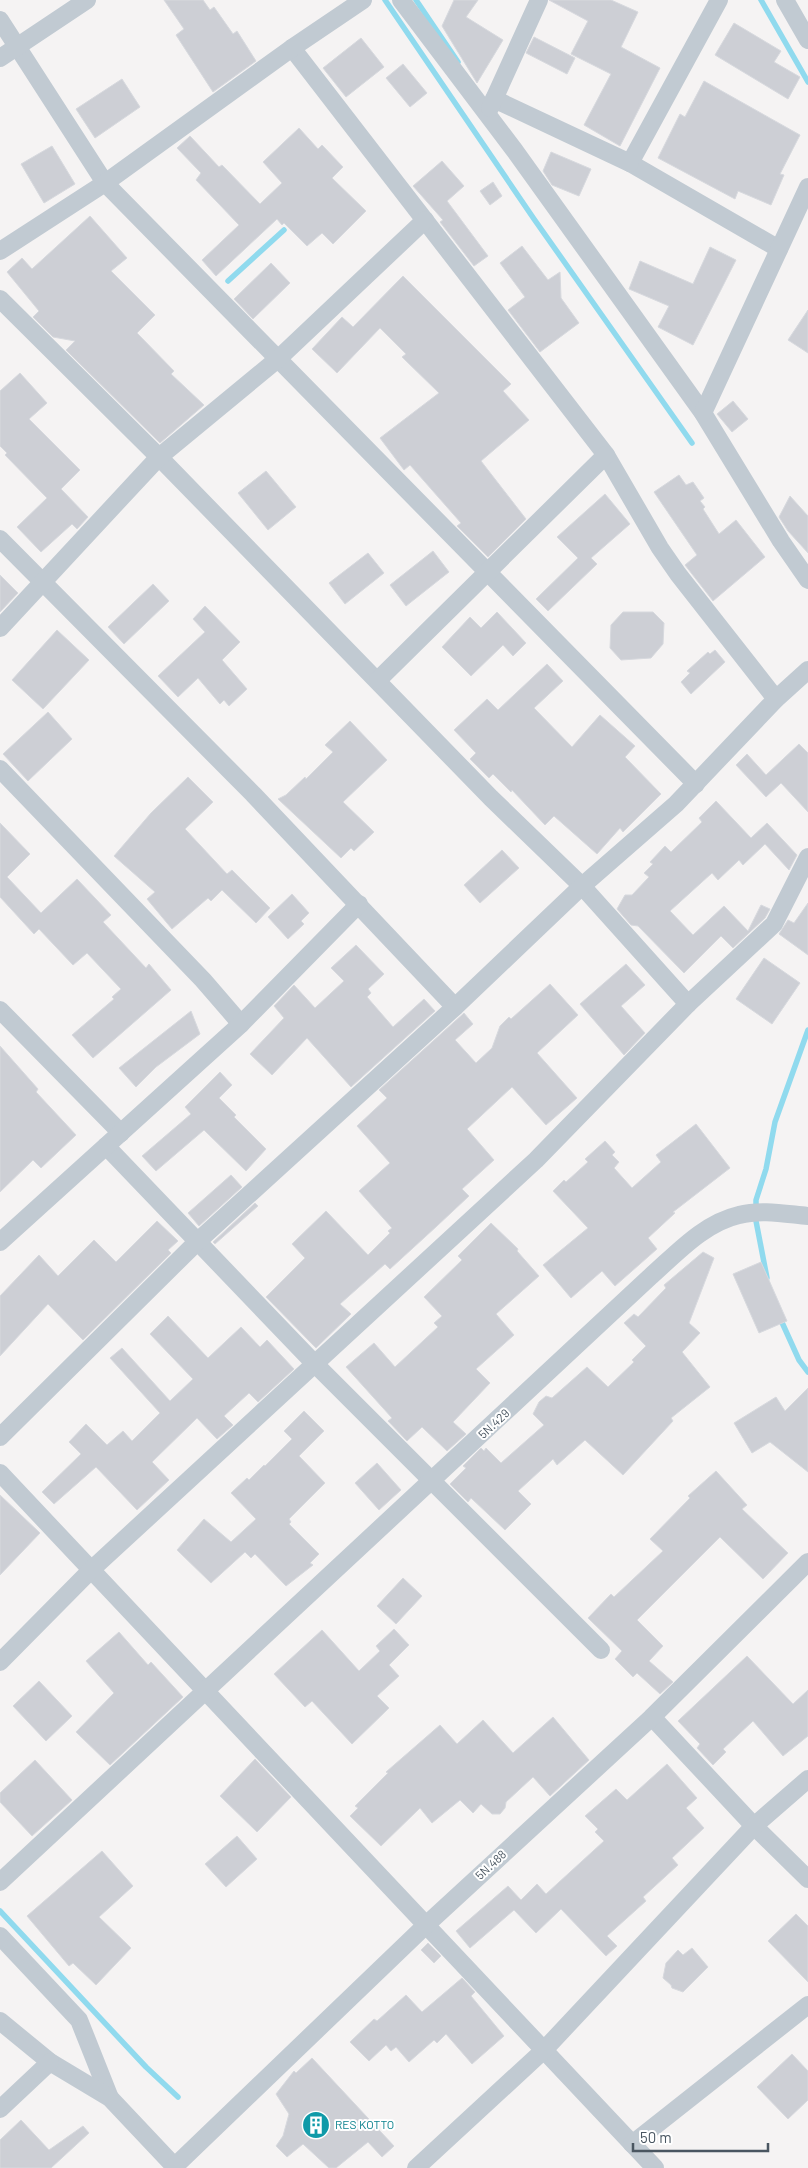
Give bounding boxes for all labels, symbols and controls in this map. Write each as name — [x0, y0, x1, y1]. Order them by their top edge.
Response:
street label: 5N.429 — [475, 1406, 512, 1441]
street label: 5N.488 — [472, 1847, 509, 1882]
building icon: RES KOTTO — [301, 2110, 331, 2140]
place label: RES KOTTO — [335, 2117, 394, 2131]
scale bar — [633, 2120, 768, 2152]
text: 50 m — [640, 2128, 672, 2146]

